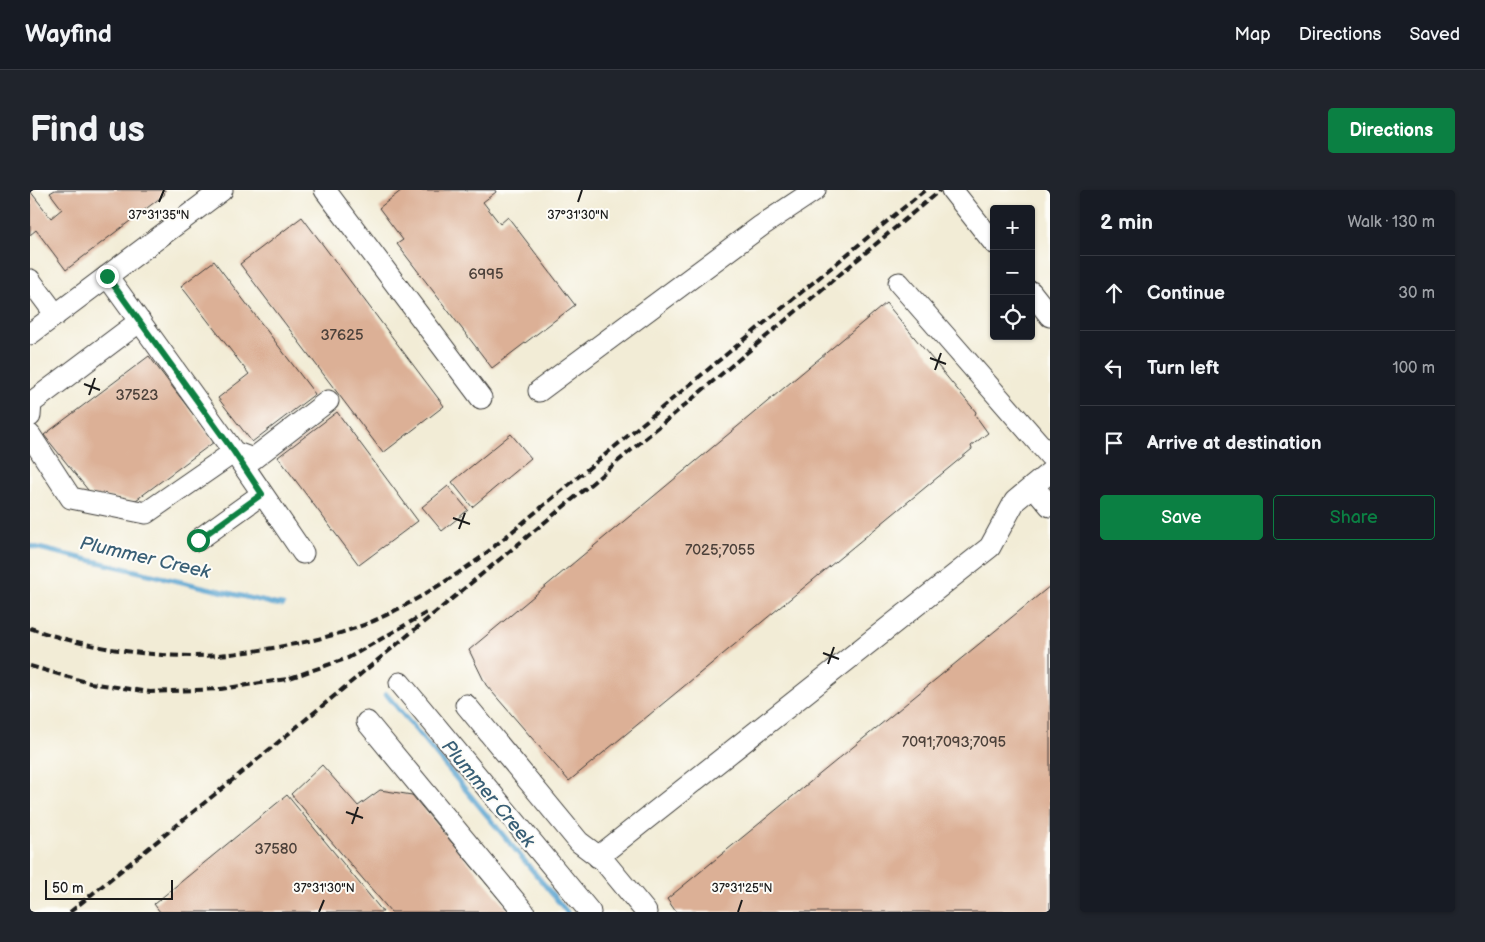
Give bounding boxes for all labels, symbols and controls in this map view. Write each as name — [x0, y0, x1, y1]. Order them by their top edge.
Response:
text: Wayfind — [25, 20, 112, 49]
text: Map — [1235, 24, 1271, 45]
text: Directions — [1299, 24, 1381, 45]
text: Saved — [1409, 24, 1460, 45]
button: Directions — [1328, 108, 1455, 153]
text: Find us — [30, 109, 145, 152]
map controls — [990, 205, 1035, 340]
button: + — [990, 205, 1035, 250]
text: 37°31'35"N — [128, 208, 190, 223]
text: 37°31'30"N — [547, 208, 609, 223]
text: 2 min — [1100, 210, 1153, 235]
text: Walk · 130 m — [1347, 213, 1435, 232]
button: − — [990, 250, 1035, 295]
route end — [96, 265, 119, 288]
house number: 6995 — [468, 265, 504, 284]
icon: ahead — [1100, 279, 1128, 307]
text: Continue — [1147, 282, 1225, 305]
text: 30 m — [1398, 284, 1435, 303]
button: locate — [990, 295, 1035, 340]
house number: 37625 — [320, 326, 364, 345]
icon: left — [1100, 354, 1128, 382]
text: Turn left — [1147, 357, 1219, 380]
text: 100 m — [1392, 359, 1435, 378]
house number: 37523 — [116, 386, 158, 405]
icon: arrive — [1100, 429, 1128, 457]
text: Arrive at destination — [1147, 432, 1322, 455]
button: Save — [1100, 495, 1263, 540]
button: Share — [1273, 495, 1435, 540]
route start — [187, 529, 210, 552]
water label: Plummer Creek — [78, 532, 213, 584]
house number: 7025;7055 — [685, 541, 755, 560]
house number: 7091;7093;7095 — [902, 733, 1006, 752]
water label: Plummer Creek — [436, 736, 540, 853]
house number: 37580 — [255, 840, 298, 859]
scale bar — [45, 877, 172, 900]
text: 50 m — [52, 880, 84, 897]
text: 37°31'30"N — [293, 881, 355, 896]
text: 37°31'25"N — [712, 881, 772, 896]

